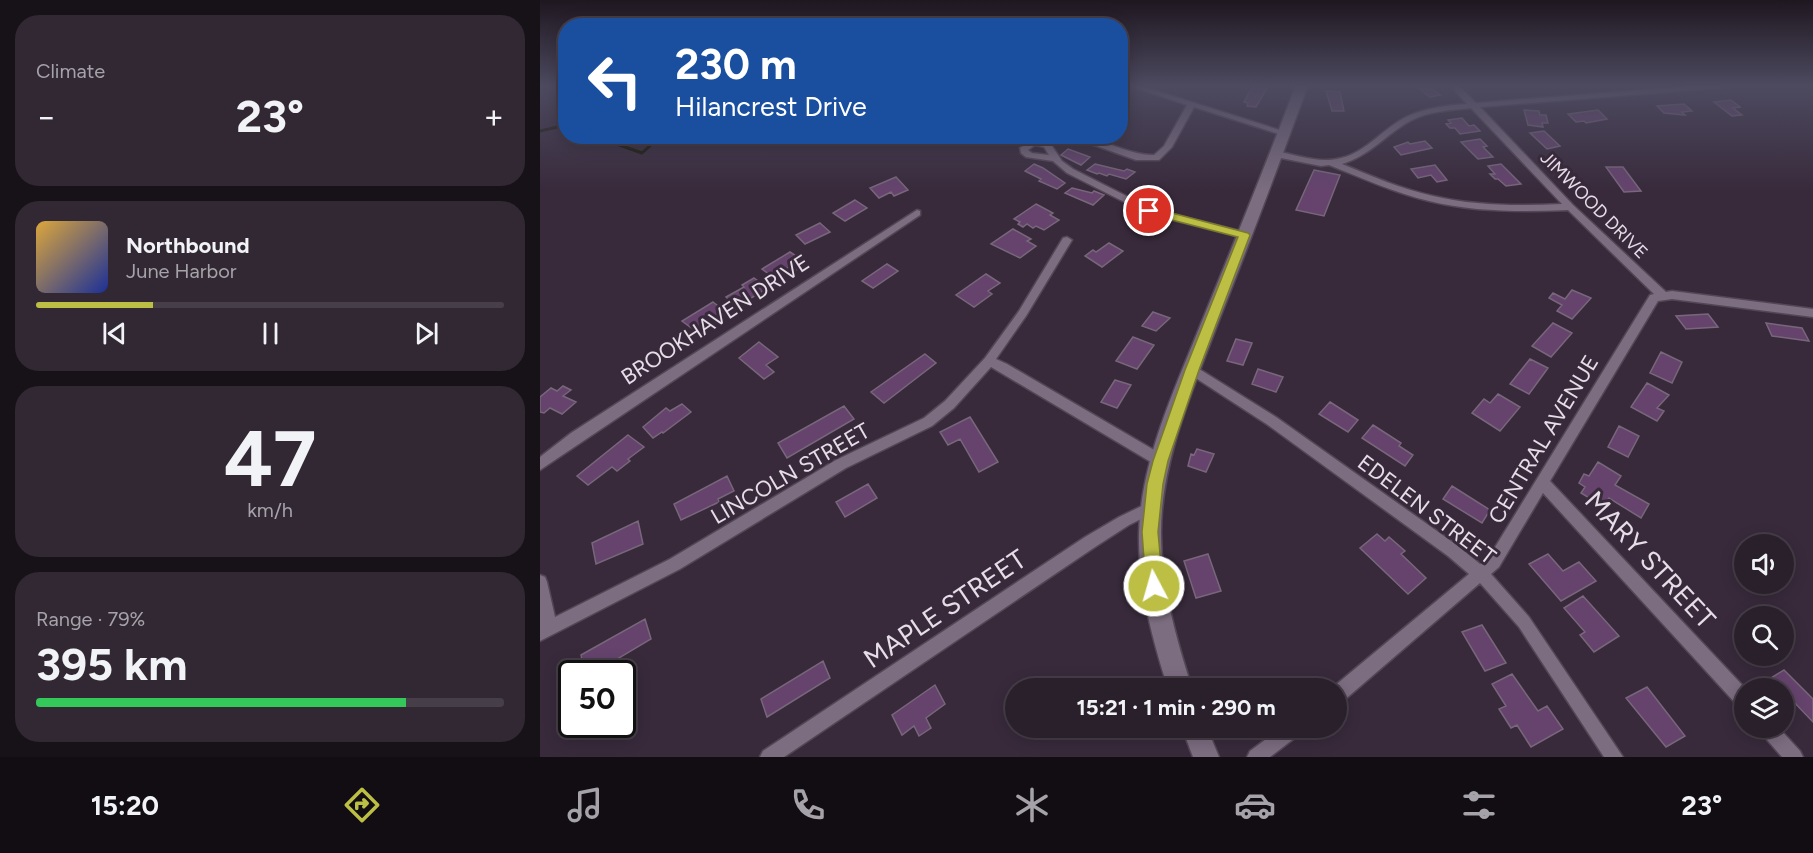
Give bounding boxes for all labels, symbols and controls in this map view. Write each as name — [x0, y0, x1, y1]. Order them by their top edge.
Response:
text: 230 m — [675, 39, 797, 90]
icon: left — [576, 42, 654, 120]
text: Climate — [36, 59, 105, 83]
text: 23° — [236, 89, 304, 143]
text: Hilancrest Drive — [675, 90, 867, 123]
text: − — [36, 97, 57, 136]
text: + — [483, 97, 504, 136]
street label: JIMWOOD DRIVE — [1536, 147, 1652, 263]
pin — [1123, 185, 1174, 236]
icon: arrive — [1132, 194, 1165, 227]
text: Northbound — [126, 232, 250, 259]
street label: BROOKHAVEN DRIVE — [616, 248, 815, 390]
text: June Harbor — [126, 259, 237, 283]
icon: previous — [98, 317, 131, 350]
icon: pause — [254, 317, 287, 350]
icon: next — [410, 317, 443, 350]
street label: CENTRAL AVENUE — [1483, 350, 1604, 528]
text: 47 — [224, 412, 316, 506]
street label: LINCOLN STREET — [706, 417, 874, 530]
street label: EDELEN STREET — [1352, 449, 1501, 570]
street label: MARY STREET — [1578, 484, 1723, 635]
text: km/h — [247, 498, 293, 522]
map controls — [1734, 534, 1794, 738]
button: sound — [1734, 534, 1794, 594]
street label: MAPLE STREET — [857, 542, 1032, 675]
position arrow — [1122, 554, 1186, 618]
button: search — [1734, 606, 1794, 666]
text: Range · 79% — [36, 607, 145, 631]
text: 395 km — [36, 637, 187, 691]
speed limit sign: 50 — [558, 660, 636, 738]
button: layers — [1734, 678, 1794, 738]
text: 15:21 · 1 min · 290 m — [1076, 694, 1276, 721]
icon: directions — [341, 784, 383, 826]
icon: music — [564, 784, 606, 826]
icon: phone — [787, 784, 829, 826]
icon: climate — [1011, 784, 1053, 826]
icon: car — [1234, 784, 1276, 826]
icon: filters — [1458, 784, 1500, 826]
text: 15:20 — [91, 789, 159, 822]
text: 23° — [1681, 789, 1722, 822]

